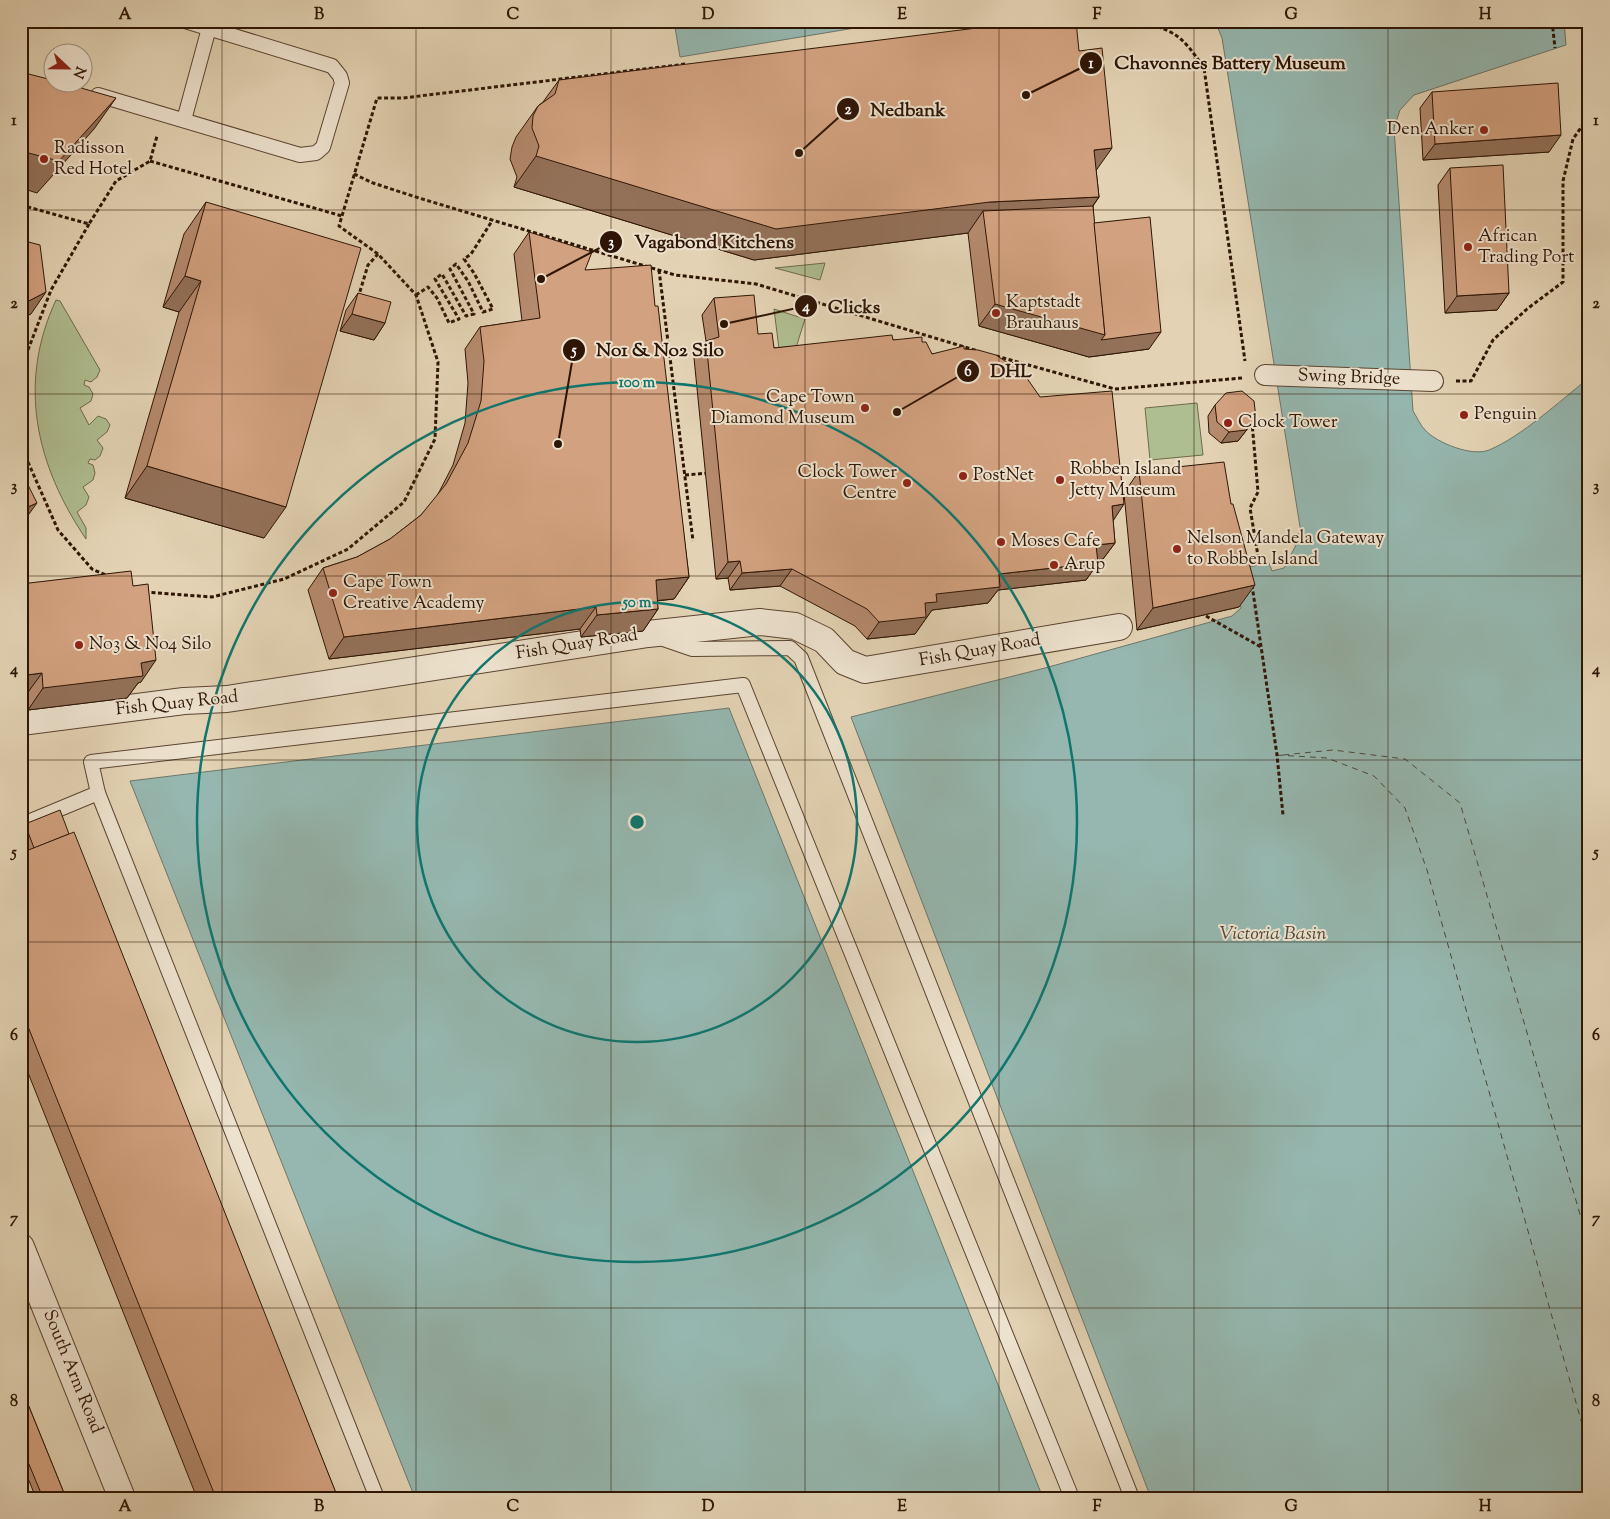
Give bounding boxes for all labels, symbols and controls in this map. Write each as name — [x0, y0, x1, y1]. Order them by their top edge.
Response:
text: A — [119, 4, 132, 27]
text: B — [314, 4, 324, 27]
text: C — [507, 4, 520, 27]
text: D — [702, 4, 715, 27]
text: E — [897, 4, 907, 27]
text: F — [1093, 4, 1102, 27]
text: G — [1284, 4, 1298, 27]
text: H — [1479, 4, 1492, 27]
north arrow — [42, 42, 92, 92]
callout: Chavonnes Battery Museum — [1079, 46, 1355, 80]
text: Chavonnes Battery Museum — [1114, 51, 1346, 78]
text: 1 — [1088, 54, 1094, 75]
text: N — [67, 63, 90, 81]
callout: Nedbank — [835, 92, 956, 126]
text: Nedbank — [870, 98, 946, 125]
text: 2 — [844, 100, 852, 121]
text: 1 — [11, 110, 17, 133]
text: 1 — [1593, 110, 1599, 133]
place label: Den Anker — [1387, 117, 1474, 143]
marker: Den Anker — [1478, 124, 1490, 136]
place label: Radisson Red Hotel — [54, 136, 132, 183]
marker: Radisson Red Hotel — [38, 153, 50, 165]
place label: African Trading Port — [1478, 224, 1574, 271]
callout: Vagabond Kitchens — [599, 225, 804, 259]
text: Vagabond Kitchens — [634, 230, 794, 257]
text: 3 — [608, 233, 614, 254]
marker: African Trading Port — [1462, 241, 1474, 253]
callout: Clicks — [793, 289, 890, 323]
place label: Kaptstadt Brauhaus — [1006, 290, 1081, 337]
text: 2 — [10, 293, 18, 316]
text: 2 — [1592, 293, 1600, 316]
text: Clicks — [828, 295, 881, 322]
text: 4 — [801, 297, 810, 318]
marker: Kaptstadt Brauhaus — [990, 307, 1002, 319]
callout: No1 & No2 Silo — [561, 333, 734, 367]
text: No1 & No2 Silo — [596, 338, 725, 365]
text: 5 — [570, 341, 577, 362]
callout: DHL — [956, 354, 1042, 388]
text: DHL — [990, 359, 1032, 386]
text: 6 — [964, 362, 972, 383]
street label: Swing Bridge — [1297, 363, 1401, 393]
text: 100 m — [619, 373, 656, 394]
place label: Cape Town Diamond Museum — [711, 385, 855, 432]
marker: Cape Town Diamond Museum — [859, 402, 871, 414]
place label: Penguin — [1474, 402, 1537, 428]
marker: Penguin — [1458, 409, 1470, 421]
place label: Clock Tower — [1238, 410, 1338, 436]
marker: Clock Tower — [1222, 417, 1234, 429]
place label: Robben Island Jetty Museum — [1069, 457, 1181, 504]
place label: Clock Tower Centre — [798, 460, 897, 507]
place label: PostNet — [973, 463, 1034, 489]
marker: PostNet — [957, 470, 969, 482]
marker: Robben Island Jetty Museum — [1054, 474, 1066, 486]
text: 3 — [11, 476, 18, 499]
text: 3 — [1593, 476, 1600, 499]
marker: Clock Tower Centre — [901, 477, 913, 489]
place label: Nelson Mandela Gateway to Robben Island — [1187, 526, 1384, 573]
place label: Moses Cafe — [1011, 529, 1100, 555]
marker: Moses Cafe — [995, 536, 1007, 548]
marker: Nelson Mandela Gateway to Robben Island — [1171, 543, 1183, 555]
place label: Arup — [1064, 552, 1105, 578]
marker: Arup — [1048, 559, 1060, 571]
place label: Cape Town Creative Academy — [343, 570, 484, 617]
marker: Cape Town Creative Academy — [327, 587, 339, 599]
text: 50 m — [622, 593, 652, 614]
street label: Fish Quay Road — [514, 623, 640, 667]
street label: Fish Quay Road — [917, 628, 1043, 674]
place label: No3 & No4 Silo — [89, 632, 212, 658]
marker: No3 & No4 Silo — [73, 639, 85, 651]
text: 4 — [9, 659, 18, 682]
text: 4 — [1591, 659, 1600, 682]
street label: Fish Quay Road — [114, 685, 240, 723]
centre of rings — [628, 813, 646, 831]
text: 5 — [9, 842, 17, 865]
text: 5 — [1591, 842, 1599, 865]
water label: Victoria Basin — [1219, 921, 1327, 948]
text: 6 — [10, 1025, 18, 1048]
text: 6 — [1592, 1025, 1600, 1048]
text: 7 — [10, 1208, 19, 1231]
text: 7 — [1592, 1208, 1601, 1231]
street label: South Arm Road — [35, 1306, 109, 1438]
text: 8 — [10, 1391, 18, 1414]
text: 8 — [1592, 1391, 1600, 1414]
text: A — [119, 1496, 132, 1519]
text: B — [314, 1496, 324, 1519]
text: C — [507, 1496, 520, 1519]
text: D — [702, 1496, 715, 1519]
text: E — [897, 1496, 907, 1519]
text: F — [1093, 1496, 1102, 1519]
text: G — [1284, 1496, 1298, 1519]
text: H — [1479, 1496, 1492, 1519]

